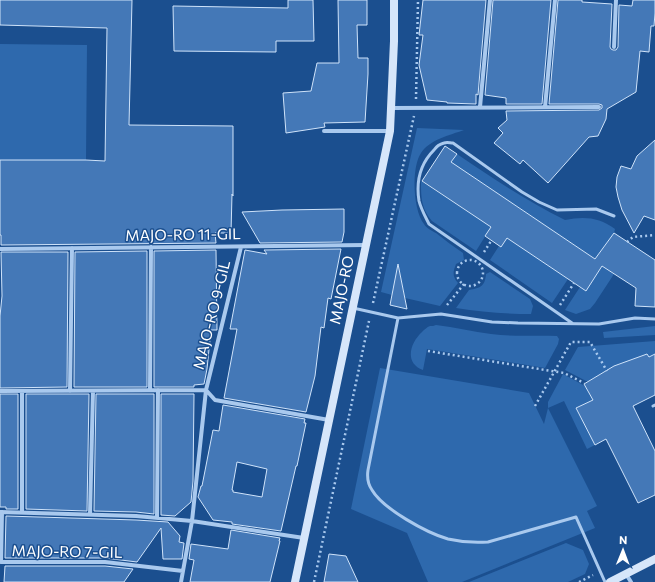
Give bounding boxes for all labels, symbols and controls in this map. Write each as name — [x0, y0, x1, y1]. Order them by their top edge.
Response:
street label: MAJO-RO 11-GIL — [125, 224, 241, 244]
street label: MAJO-RO — [325, 254, 357, 326]
street label: MAJO-RO 9-GIL — [189, 258, 233, 371]
north arrow — [603, 530, 643, 570]
text: N — [619, 533, 627, 546]
street label: MAJO-RO 7-GIL — [12, 541, 123, 561]

